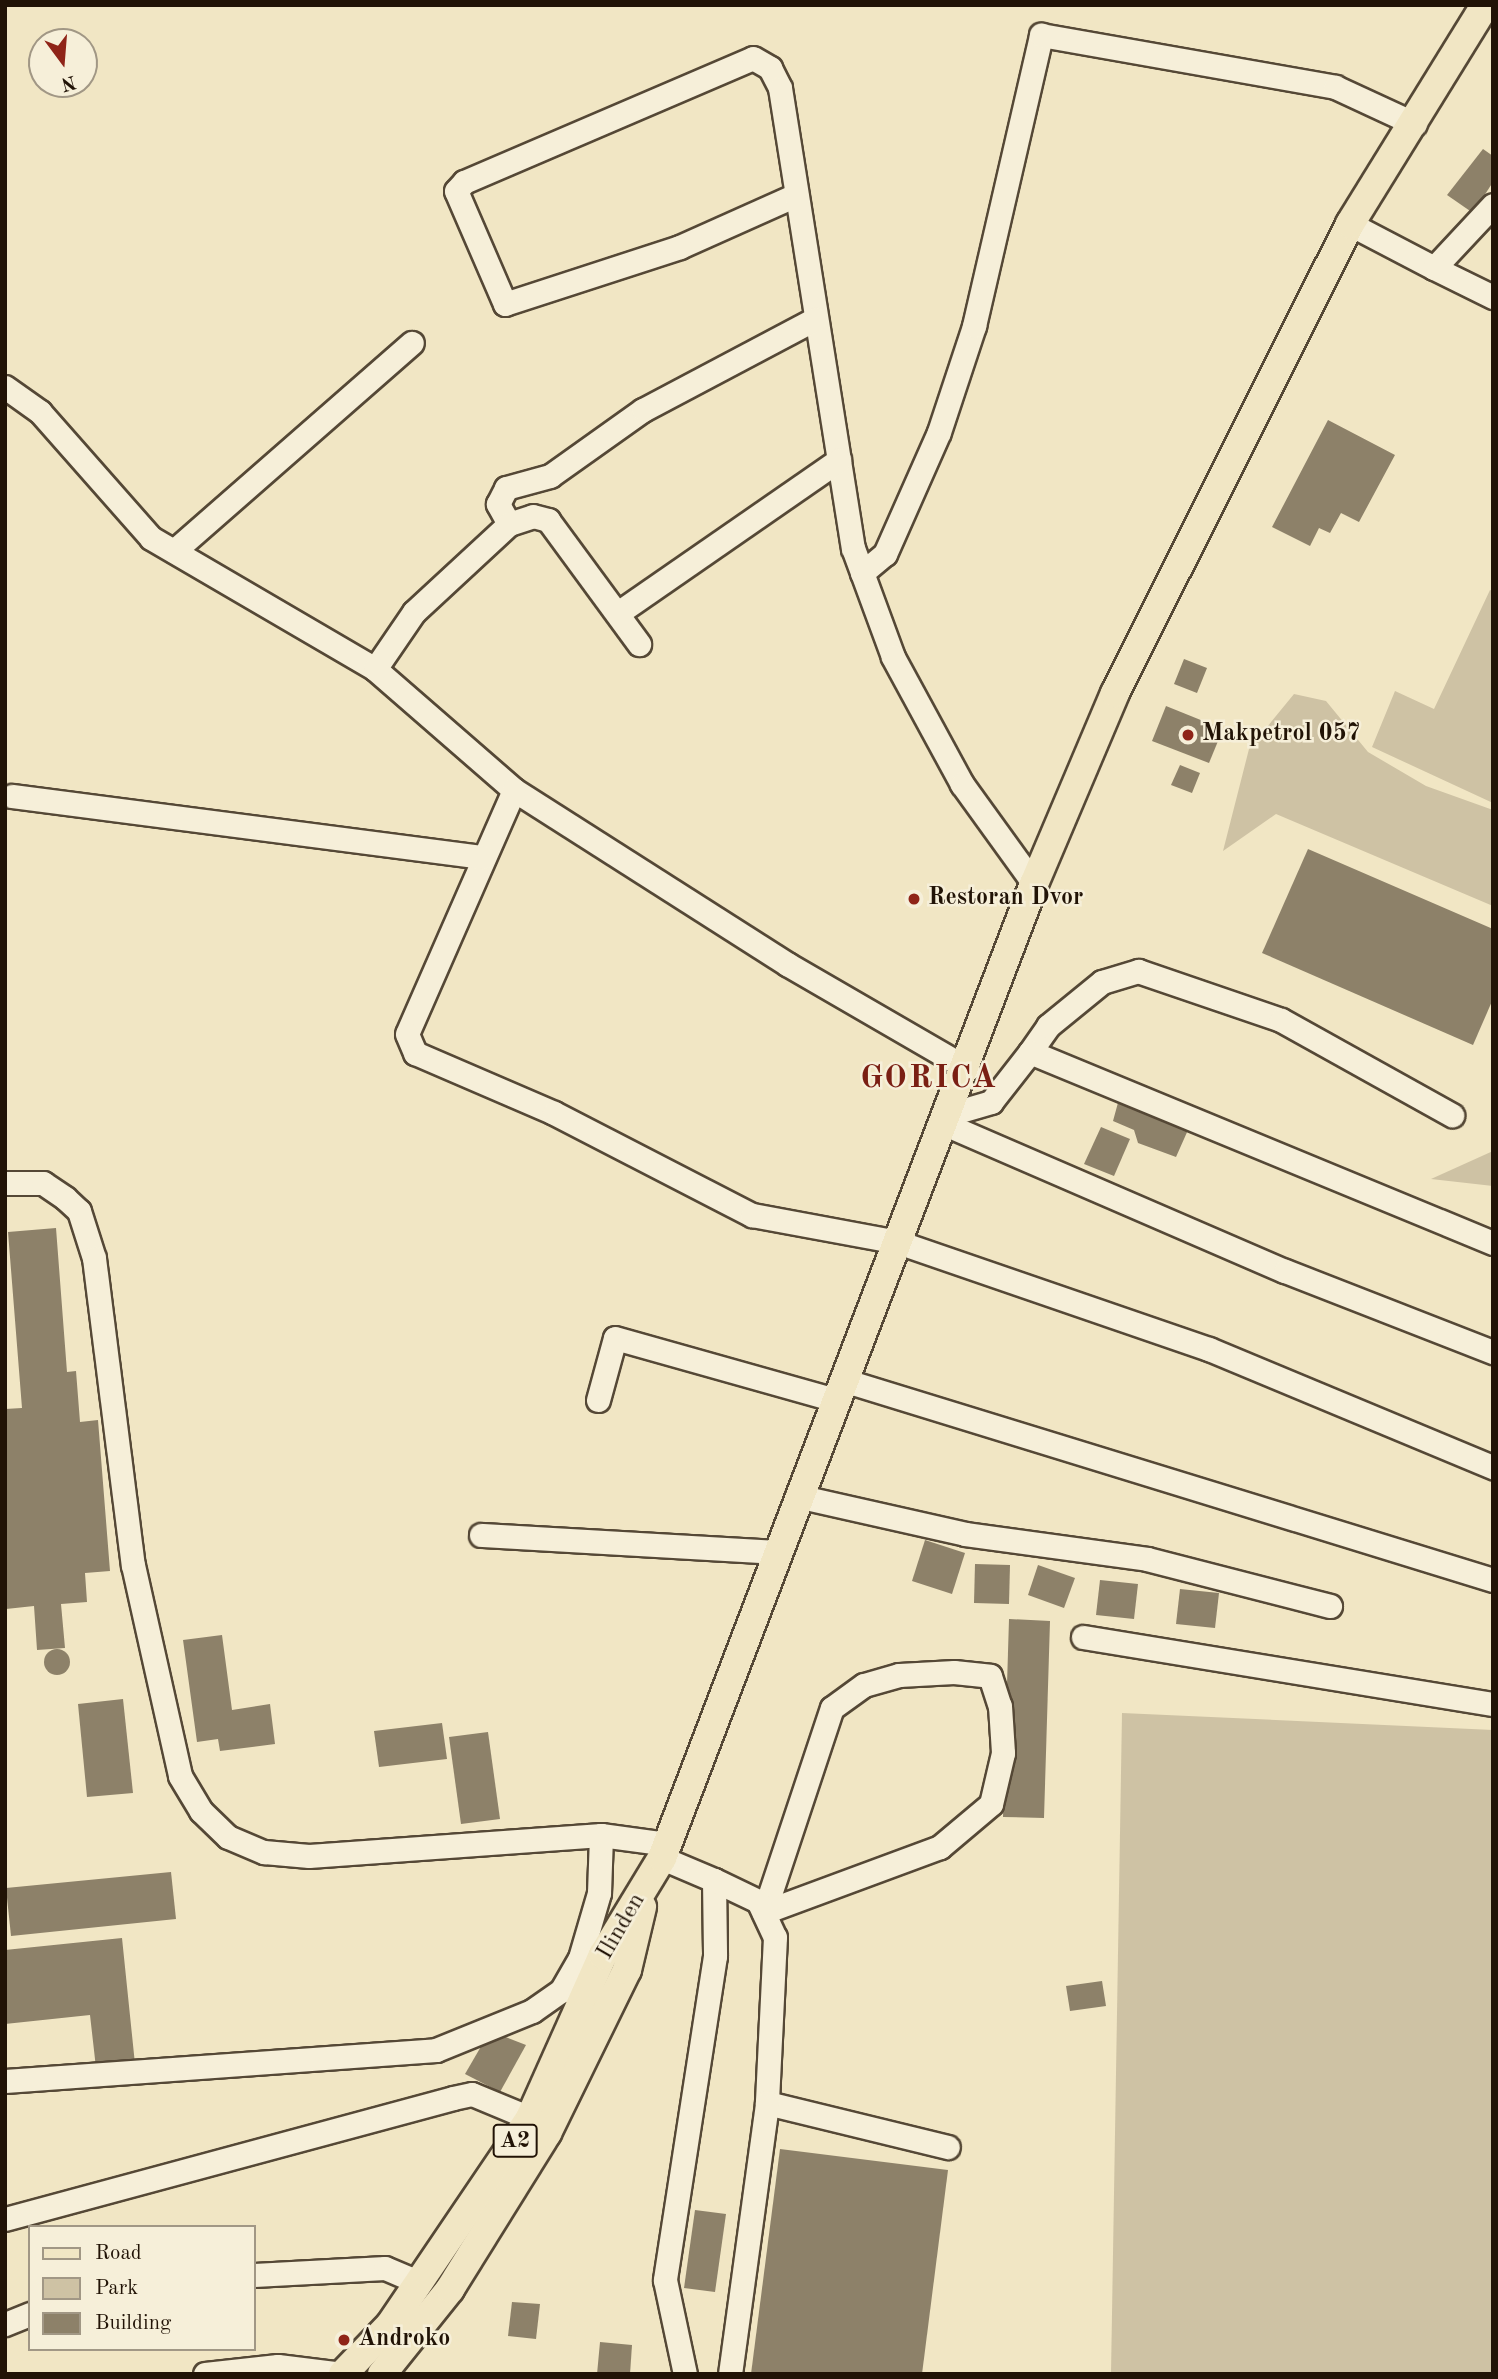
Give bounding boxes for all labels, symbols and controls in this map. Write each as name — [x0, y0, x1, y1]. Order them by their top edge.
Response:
north arrow — [28, 28, 98, 98]
text: N — [59, 71, 78, 93]
place label: Makpetrol 057 — [1202, 721, 1360, 749]
marker: Makpetrol 057 — [1180, 727, 1196, 743]
place label: Restoran Dvor — [928, 885, 1083, 913]
marker: Restoran Dvor — [906, 891, 922, 907]
district label: GORICA — [861, 1060, 997, 1098]
street label: Ilinden — [592, 1889, 652, 1965]
road number: A2 — [492, 2122, 538, 2160]
legend — [28, 2225, 256, 2351]
text: Road — [95, 2243, 142, 2264]
text: Park — [95, 2278, 138, 2299]
text: Building — [95, 2313, 171, 2334]
place label: Androko — [358, 2326, 450, 2354]
marker: Androko — [336, 2332, 352, 2348]

